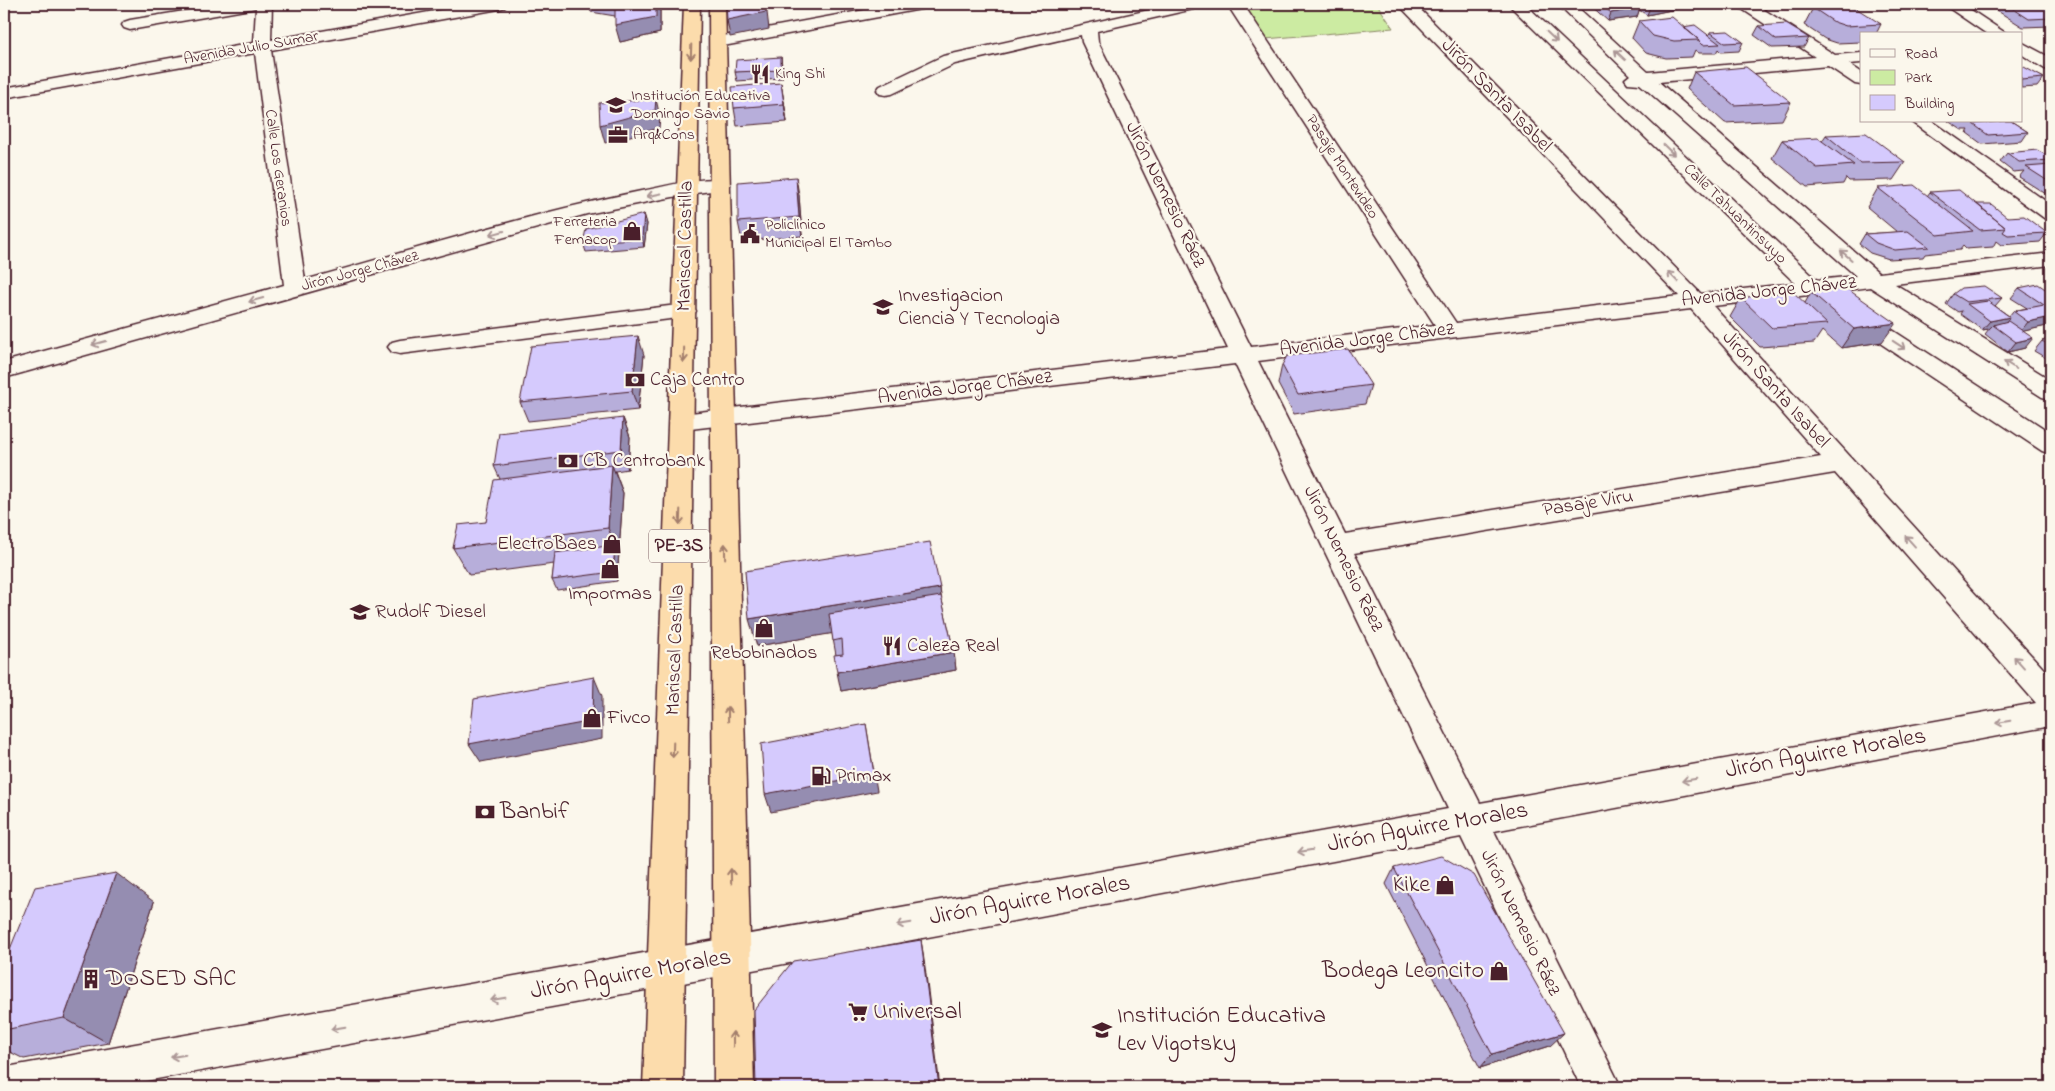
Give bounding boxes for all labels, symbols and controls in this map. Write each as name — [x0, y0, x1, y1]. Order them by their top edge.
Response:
street label: Avenida Julio Sumar — [182, 24, 320, 72]
one-way arrow — [1545, 31, 1557, 43]
street label: Jirón Santa Isabel — [1434, 32, 1558, 160]
legend — [1860, 32, 2022, 122]
text: Road — [1905, 43, 1938, 65]
one-way arrow — [686, 44, 696, 60]
one-way arrow — [1613, 49, 1626, 61]
place label: King Shi — [775, 62, 826, 86]
restaurant icon: King Shi — [749, 63, 771, 85]
text: Park — [1905, 67, 1933, 89]
place label: Institución Educativa Domingo Savio — [630, 84, 770, 126]
text: Building — [1904, 93, 1954, 116]
school or university icon: Institución Educativa Domingo Savio — [605, 94, 627, 116]
street label: Calle Los Geranios — [258, 108, 298, 228]
street label: Pasaje Montevideo — [1299, 110, 1385, 224]
street label: Jirón Nemesio Ráez — [1117, 117, 1213, 274]
place label: Arq&Cons — [633, 123, 695, 147]
office icon: Arq&Cons — [607, 124, 629, 146]
one-way arrow — [1663, 144, 1675, 156]
street label: Calle Tahuantinsuyo — [1678, 158, 1792, 270]
street label: Mariscal Castilla — [670, 180, 702, 312]
one-way arrow — [647, 191, 663, 200]
place label: Ferreteria Femacop — [552, 210, 617, 252]
place label: Policlinico Municipal El Tambo — [765, 213, 892, 255]
shop icon: Ferreteria Femacop — [621, 220, 643, 242]
public building icon: Policlinico Municipal El Tambo — [739, 223, 761, 245]
one-way arrow — [489, 229, 505, 239]
street label: Jirón Jorge Chávez — [299, 244, 421, 298]
one-way arrow — [1840, 249, 1853, 261]
street label: Avenida Jorge Chávez — [1680, 268, 1859, 317]
one-way arrow — [1667, 271, 1679, 284]
place label: Investigacion Ciencia Y Tecnologia — [898, 282, 1060, 335]
one-way arrow — [248, 296, 264, 305]
school or university icon: Investigacion Ciencia Y Tecnologia — [872, 296, 894, 318]
street label: Avenida Jorge Chávez — [1278, 315, 1457, 366]
street label: Jirón Santa Isabel — [1714, 325, 1836, 455]
one-way arrow — [92, 339, 108, 349]
one-way arrow — [1892, 339, 1906, 350]
one-way arrow — [679, 346, 689, 363]
one-way arrow — [2003, 360, 2017, 370]
street label: Avenida Jorge Chávez — [876, 363, 1055, 414]
place label: Caja Centro — [650, 366, 745, 395]
bank icon: Caja Centro — [624, 369, 646, 391]
place label: CB Centrobank — [583, 447, 705, 476]
bank icon: CB Centrobank — [557, 450, 579, 472]
street label: Jirón Nemesio Ráez — [1295, 481, 1391, 638]
street label: Pasaje Viru — [1540, 483, 1636, 525]
one-way arrow — [675, 509, 684, 525]
place label: ElectroBaes — [497, 530, 597, 559]
road number: PE-3S — [649, 530, 709, 562]
shop icon: ElectroBaes — [601, 533, 623, 555]
one-way arrow — [1905, 534, 1916, 547]
one-way arrow — [721, 543, 730, 559]
shop icon: Impormas — [599, 558, 621, 580]
place label: Impormas — [568, 580, 652, 609]
street label: Mariscal Castilla — [659, 584, 693, 716]
place label: Rudolf Diesel — [375, 598, 486, 627]
school or university icon: Rudolf Diesel — [349, 601, 371, 623]
shop icon: Rebobinados — [753, 617, 775, 639]
place label: Caleza Real — [907, 632, 999, 661]
restaurant icon: Caleza Real — [881, 635, 903, 657]
place label: Rebobinados — [710, 639, 818, 668]
one-way arrow — [2014, 656, 2025, 669]
place label: Fivco — [606, 704, 651, 733]
one-way arrow — [723, 706, 733, 722]
shop icon: Fivco — [581, 707, 603, 729]
one-way arrow — [1996, 717, 2012, 727]
street label: Jirón Aguirre Morales — [1723, 719, 1929, 789]
one-way arrow — [668, 741, 678, 757]
place label: Primax — [836, 762, 891, 791]
fuel station icon: Primax — [810, 765, 832, 787]
one-way arrow — [1681, 775, 1697, 785]
street label: Jirón Aguirre Morales — [1325, 793, 1531, 863]
place label: Banbif — [499, 795, 570, 830]
bank icon: Banbif — [474, 801, 496, 823]
street label: Jirón Nemesio Ráez — [1472, 845, 1568, 1002]
one-way arrow — [1298, 846, 1314, 856]
street label: Jirón Aguirre Morales — [927, 866, 1133, 936]
one-way arrow — [726, 868, 735, 884]
place label: Kike — [1393, 868, 1430, 903]
shop icon: Kike — [1434, 874, 1456, 896]
one-way arrow — [897, 920, 913, 930]
street label: Jirón Aguirre Morales — [528, 940, 734, 1010]
place label: Bodega Leoncito — [1321, 954, 1484, 989]
shop icon: Bodega Leoncito — [1488, 960, 1510, 982]
place label: DOSED SAC — [105, 962, 236, 997]
building icon: DOSED SAC — [80, 968, 102, 990]
one-way arrow — [491, 994, 507, 1004]
place label: Universal — [873, 995, 962, 1030]
place label: Institución Educativa Lev Vigotsky — [1117, 999, 1326, 1063]
supermarket icon: Universal — [847, 1001, 869, 1023]
school or university icon: Institución Educativa Lev Vigotsky — [1091, 1019, 1113, 1041]
one-way arrow — [331, 1023, 347, 1033]
one-way arrow — [728, 1031, 738, 1047]
one-way arrow — [171, 1052, 187, 1062]

